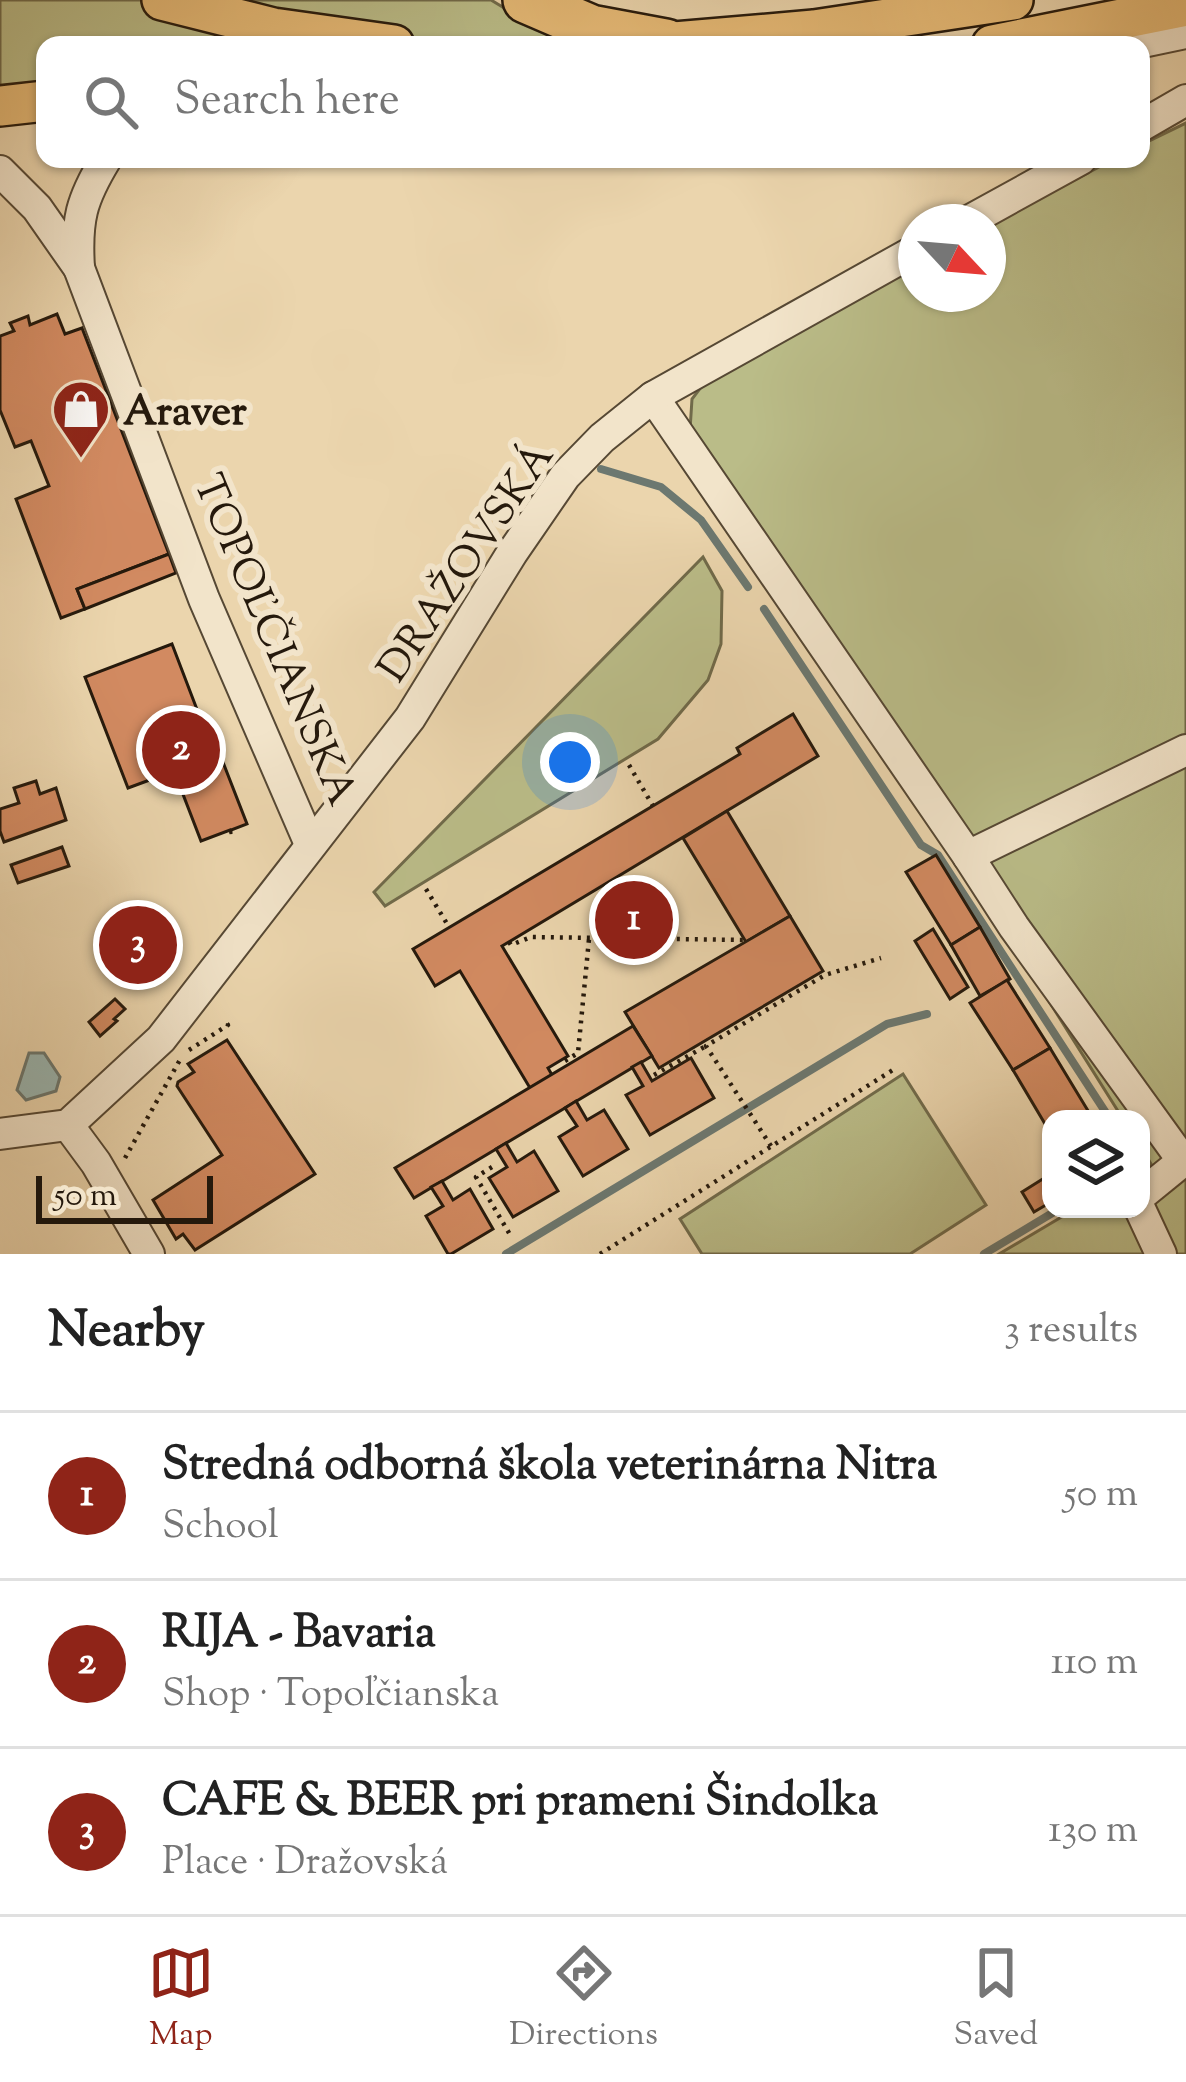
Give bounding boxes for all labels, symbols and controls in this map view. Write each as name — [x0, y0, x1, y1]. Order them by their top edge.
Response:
search box — [36, 36, 1150, 168]
icon: search — [78, 69, 144, 135]
text: Search here — [174, 70, 400, 135]
north arrow — [898, 204, 1006, 312]
shop icon: Araver — [50, 378, 112, 460]
place label: Araver — [123, 384, 247, 444]
street label: DRAŽOVSKÁ — [365, 432, 571, 696]
street label: TOPOĽČIANSKA — [175, 466, 369, 816]
pin: 2 — [142, 705, 220, 795]
your location — [540, 732, 600, 792]
pin: 1 — [595, 875, 673, 965]
pin: 3 — [99, 900, 177, 990]
map controls — [1042, 1110, 1150, 1218]
button: layers — [1042, 1110, 1150, 1218]
scale bar — [36, 1170, 213, 1223]
text: 50 m — [54, 1173, 117, 1221]
text: Nearby — [48, 1296, 205, 1369]
text: 3 results — [1004, 1304, 1138, 1360]
text: Stredná odborná škola veterinárna Nitra — [162, 1435, 937, 1500]
text: 1 — [80, 1468, 94, 1524]
text: 50 m — [1063, 1468, 1138, 1524]
text: School — [162, 1500, 279, 1556]
text: RIJA - Bavaria — [162, 1603, 436, 1668]
text: 2 — [78, 1636, 96, 1692]
text: 110 m — [1051, 1636, 1138, 1692]
text: Shop · Topoľčianska — [162, 1668, 499, 1724]
text: CAFE & BEER pri prameni Šindolka — [162, 1771, 878, 1836]
text: 3 — [79, 1804, 95, 1860]
text: 130 m — [1048, 1804, 1138, 1860]
text: Place · Dražovská — [162, 1836, 448, 1892]
tab: Map — [148, 1940, 214, 2060]
tab: Directions — [509, 1940, 658, 2060]
tab: Saved — [954, 1940, 1038, 2060]

